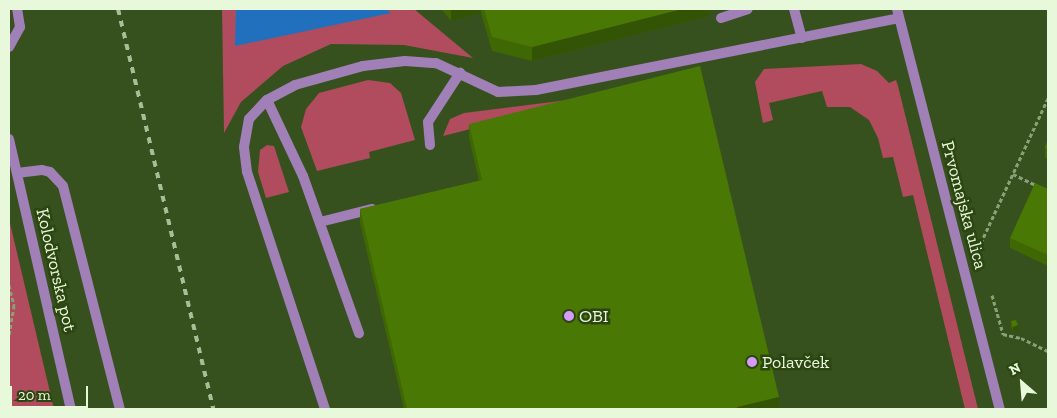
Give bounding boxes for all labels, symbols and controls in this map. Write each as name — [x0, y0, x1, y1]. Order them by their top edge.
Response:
street label: Prvomajska ulica — [937, 139, 991, 271]
street label: Kolodvorska pot — [31, 206, 81, 334]
place label: OBI — [579, 305, 609, 327]
marker: OBI — [563, 310, 575, 322]
place label: Polavček — [762, 351, 829, 373]
marker: Polavček — [746, 356, 758, 368]
north arrow — [997, 358, 1047, 408]
text: N — [1006, 359, 1024, 379]
scale bar — [12, 376, 90, 408]
text: 20 m — [18, 386, 51, 404]

